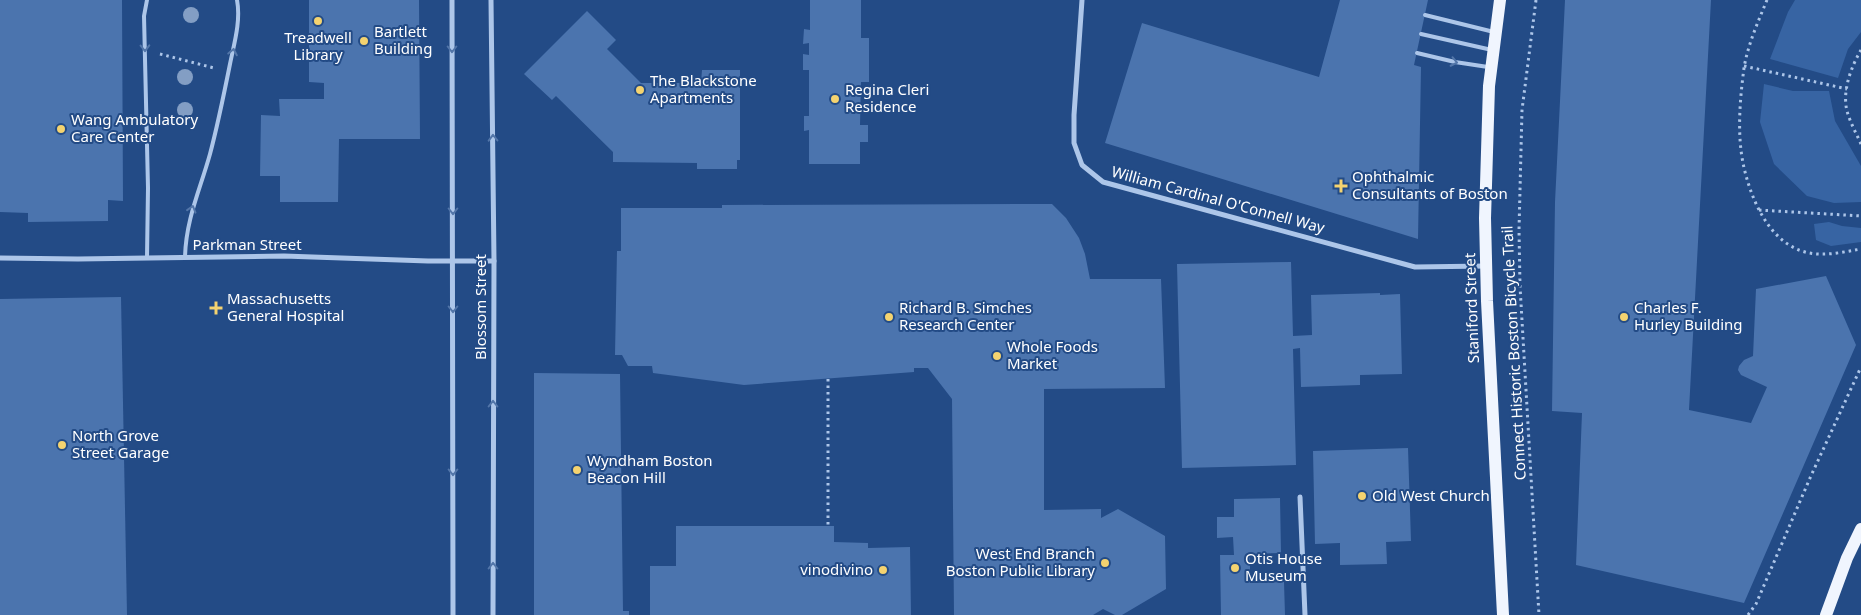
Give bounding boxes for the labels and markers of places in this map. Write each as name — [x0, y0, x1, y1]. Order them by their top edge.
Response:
marker: Treadwell Library — [312, 15, 324, 27]
place label: Bartlett Building — [374, 21, 432, 58]
place label: Treadwell Library — [284, 27, 352, 64]
marker: Bartlett Building — [358, 35, 370, 47]
place label: The Blackstone Apartments — [650, 70, 757, 107]
place label: Regina Cleri Residence — [845, 79, 929, 116]
marker: The Blackstone Apartments — [634, 84, 646, 96]
marker: Regina Cleri Residence — [829, 93, 841, 105]
place label: Wang Ambulatory Care Center — [71, 109, 199, 146]
marker: Wang Ambulatory Care Center — [55, 123, 67, 135]
place label: Ophthalmic Consultants of Boston — [1352, 166, 1508, 203]
marker: Ophthalmic Consultants of Boston — [1334, 179, 1348, 193]
place label: Massachusetts General Hospital — [227, 288, 344, 325]
place label: Richard B. Simches Research Center — [899, 297, 1032, 334]
place label: Charles F. Hurley Building — [1634, 297, 1743, 334]
marker: Massachusetts General Hospital — [209, 301, 223, 315]
marker: Richard B. Simches Research Center — [883, 311, 895, 323]
marker: Charles F. Hurley Building — [1618, 311, 1630, 323]
place label: Whole Foods Market — [1007, 336, 1098, 373]
marker: Whole Foods Market — [991, 350, 1003, 362]
place label: North Grove Street Garage — [72, 425, 169, 462]
marker: North Grove Street Garage — [56, 439, 68, 451]
place label: Wyndham Boston Beacon Hill — [587, 450, 712, 487]
marker: Wyndham Boston Beacon Hill — [571, 464, 583, 476]
place label: Old West Church — [1372, 485, 1490, 505]
marker: Old West Church — [1356, 490, 1368, 502]
place label: West End Branch Boston Public Library — [946, 543, 1095, 580]
place label: Otis House Museum — [1245, 548, 1322, 585]
marker: West End Branch Boston Public Library — [1099, 557, 1111, 569]
place label: vinodivino — [800, 559, 873, 579]
marker: Otis House Museum — [1229, 562, 1241, 574]
marker: vinodivino — [877, 564, 889, 576]

